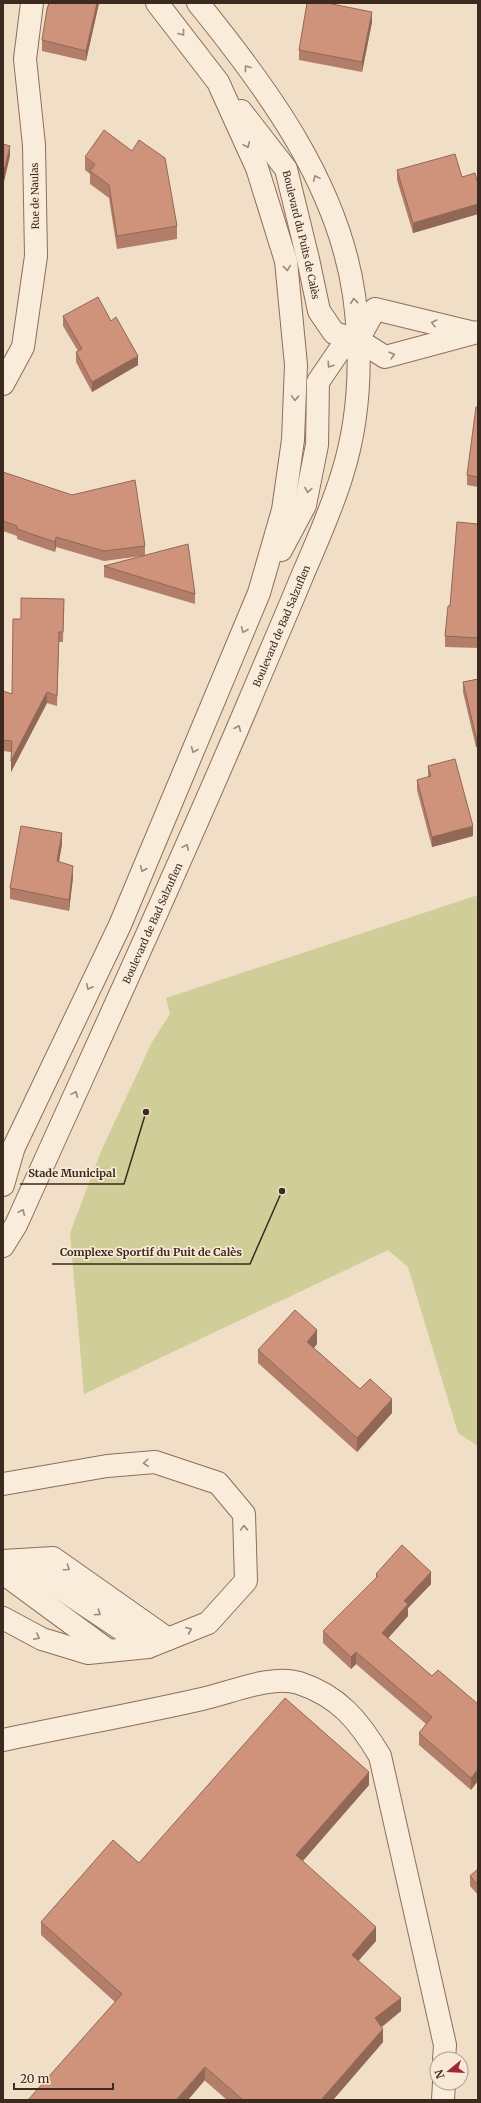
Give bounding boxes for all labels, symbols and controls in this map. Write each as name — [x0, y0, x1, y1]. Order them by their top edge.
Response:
one-way arrow — [177, 29, 184, 36]
one-way arrow — [245, 65, 252, 72]
one-way arrow — [242, 140, 250, 148]
street label: Rue de Naulas — [28, 162, 42, 230]
street label: Boulevard du Puits de Calès — [280, 169, 323, 300]
one-way arrow — [313, 174, 321, 182]
one-way arrow — [282, 265, 291, 271]
one-way arrow — [350, 298, 359, 304]
one-way arrow — [431, 320, 437, 328]
one-way arrow — [388, 351, 395, 360]
one-way arrow — [327, 361, 335, 368]
one-way arrow — [291, 395, 299, 401]
one-way arrow — [304, 487, 313, 494]
street label: Boulevard de Bad Salzuflen — [250, 563, 313, 689]
one-way arrow — [240, 626, 248, 633]
one-way arrow — [233, 725, 241, 733]
one-way arrow — [191, 746, 199, 753]
one-way arrow — [181, 844, 189, 851]
street label: Boulevard de Bad Salzuflen — [120, 860, 185, 985]
one-way arrow — [140, 866, 148, 873]
one-way arrow — [86, 983, 94, 991]
one-way arrow — [70, 1090, 78, 1098]
callout: Stade Municipal — [20, 1161, 124, 1184]
text: Stade Municipal — [28, 1166, 116, 1180]
one-way arrow — [17, 1209, 25, 1217]
callout: Complexe Sportif du Puit de Calès — [52, 1241, 250, 1264]
text: Complexe Sportif du Puit de Calès — [60, 1245, 242, 1259]
one-way arrow — [143, 1458, 149, 1467]
one-way arrow — [240, 1525, 249, 1531]
one-way arrow — [62, 1563, 69, 1570]
one-way arrow — [93, 1608, 100, 1615]
one-way arrow — [186, 1627, 193, 1635]
one-way arrow — [33, 1632, 40, 1639]
north arrow — [429, 2051, 469, 2091]
scale bar — [14, 2065, 113, 2091]
text: N — [431, 2068, 447, 2080]
text: 20 m — [20, 2071, 49, 2086]

